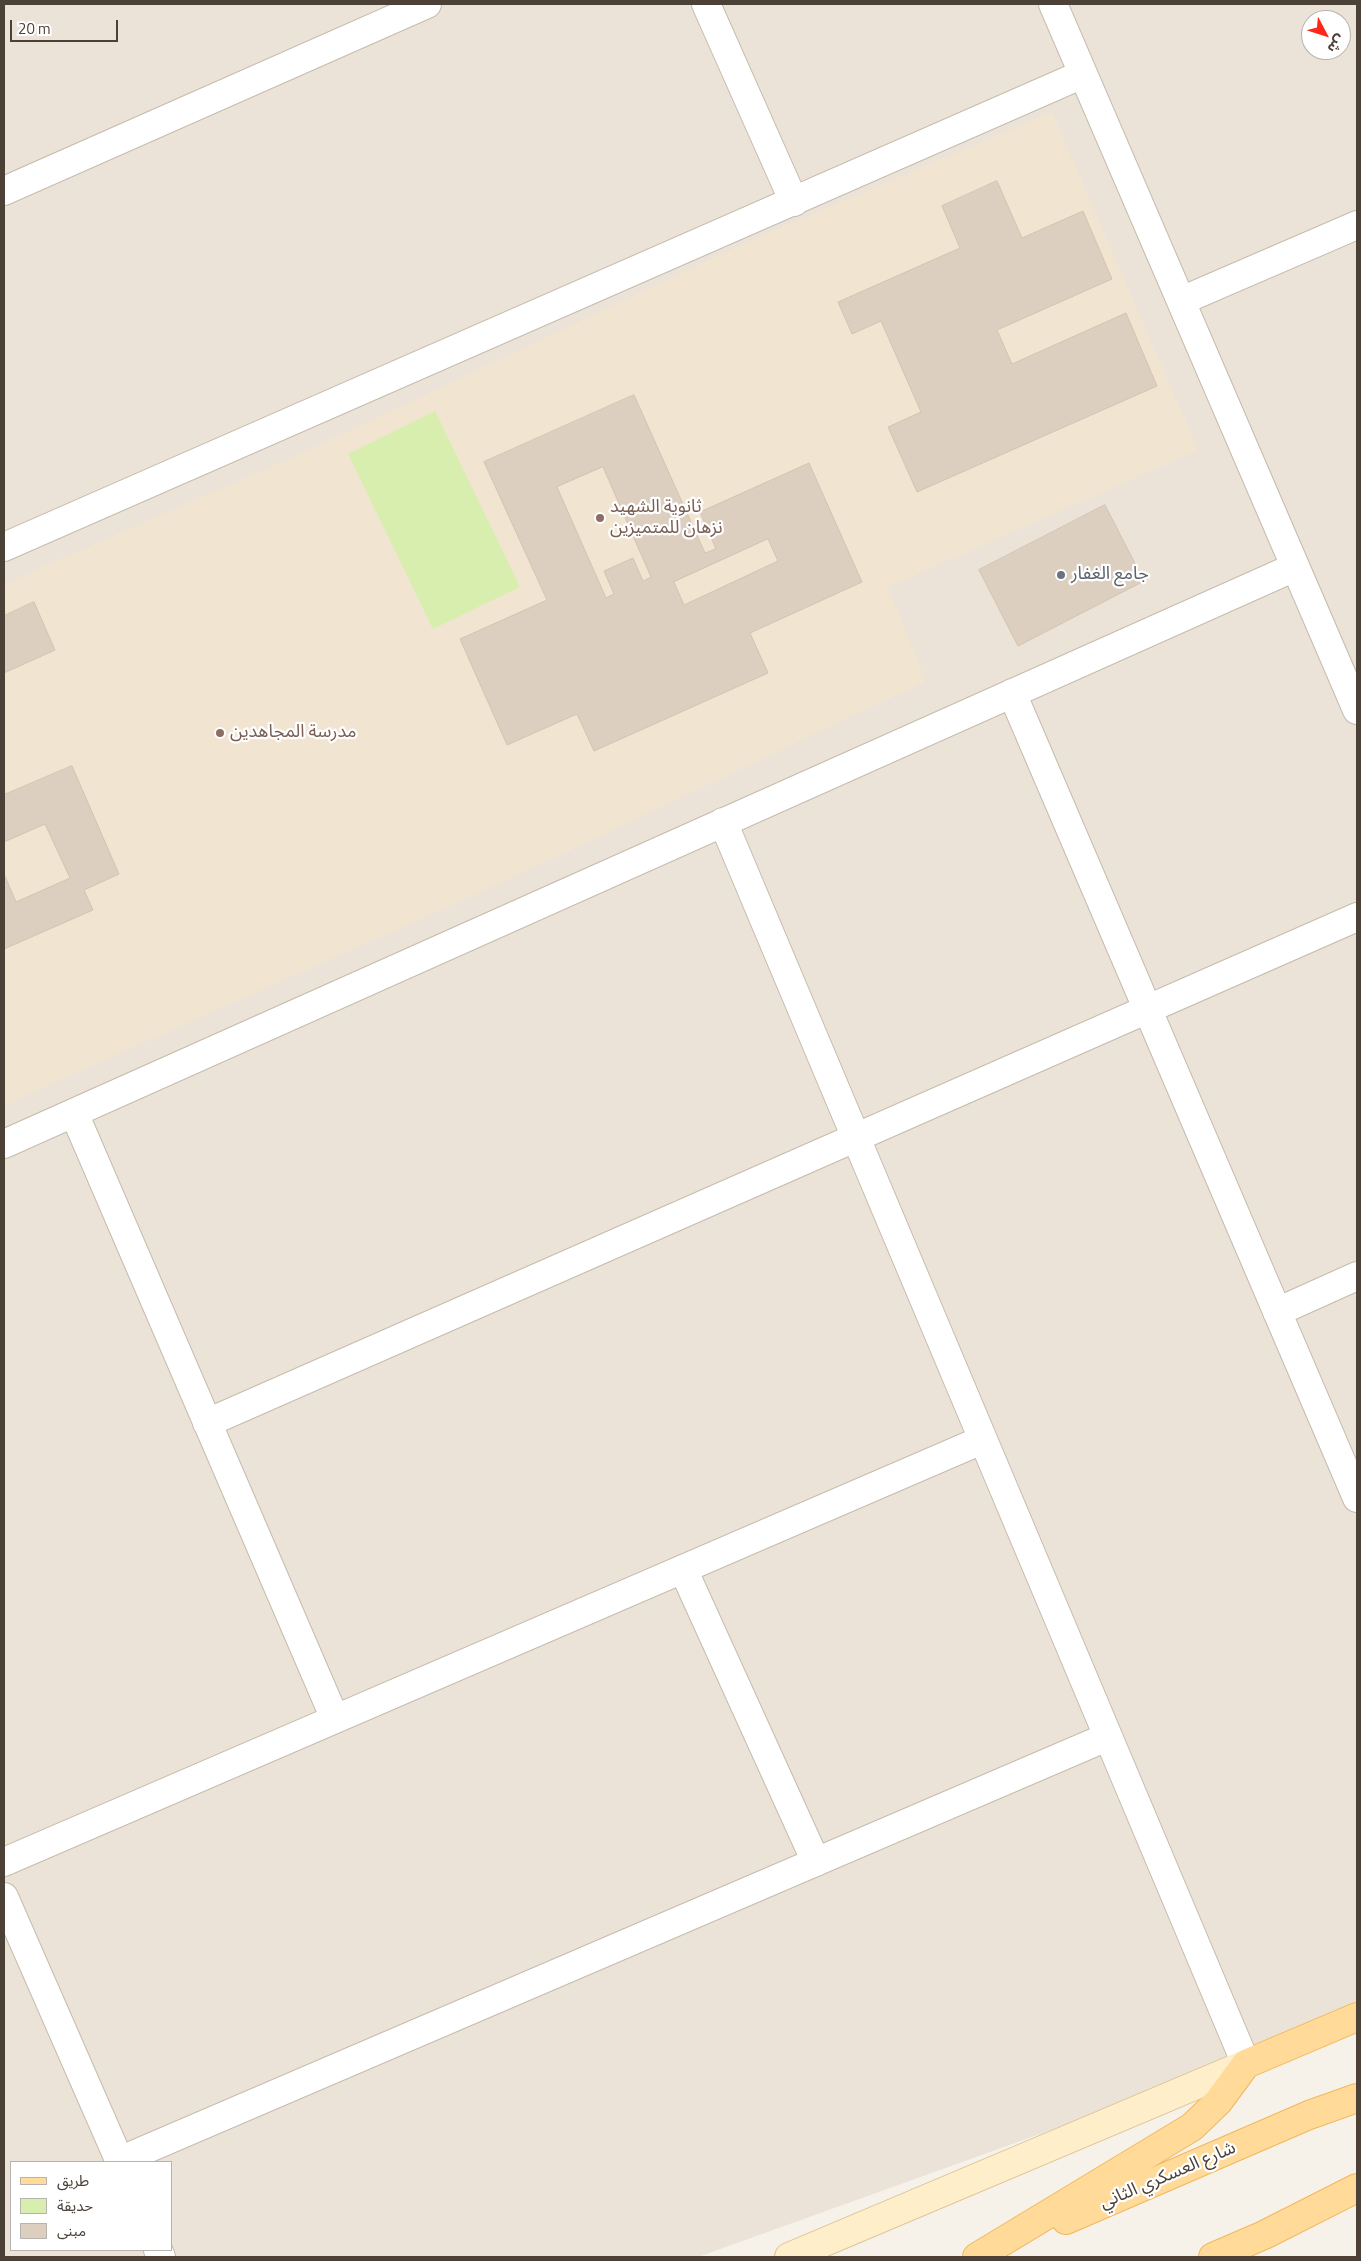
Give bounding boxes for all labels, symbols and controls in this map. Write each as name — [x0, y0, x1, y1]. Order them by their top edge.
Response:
scale bar — [12, 10, 120, 42]
north arrow — [1301, 10, 1351, 60]
text: 20 m — [18, 17, 51, 40]
text: ش — [1323, 30, 1351, 58]
place label: ثانوية الشهيد نزهان للمتميزين — [610, 497, 723, 540]
marker: ثانوية الشهيد نزهان للمتميزين — [594, 512, 606, 524]
place label: جامع الغفار — [1071, 564, 1149, 586]
marker: جامع الغفار — [1055, 569, 1067, 581]
place label: مدرسة المجاهدين — [230, 722, 356, 744]
marker: مدرسة المجاهدين — [214, 727, 226, 739]
street label: شارع العسكري الثاني — [1097, 2138, 1239, 2214]
legend — [10, 2161, 172, 2251]
text: طريق — [57, 2169, 89, 2192]
text: حديقة — [57, 2194, 93, 2217]
text: مبنى — [57, 2219, 86, 2242]

